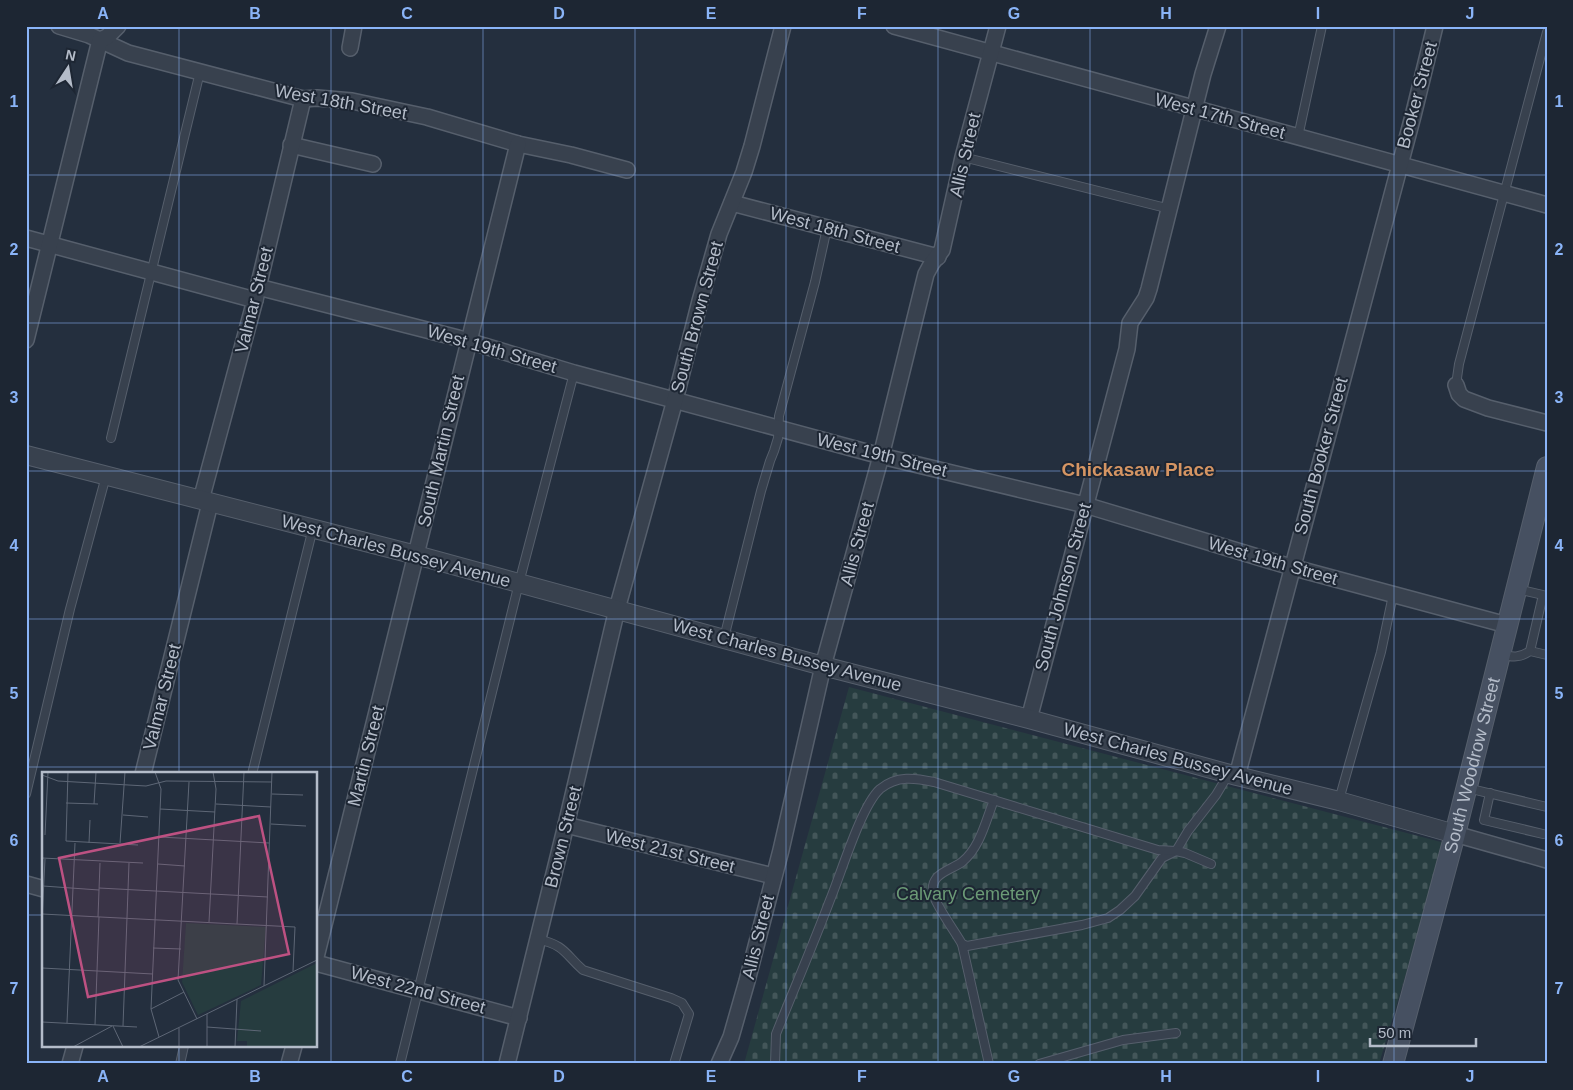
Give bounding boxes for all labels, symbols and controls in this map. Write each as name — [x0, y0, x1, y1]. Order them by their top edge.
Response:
text: A — [97, 5, 109, 22]
text: B — [249, 5, 261, 22]
text: C — [401, 5, 413, 22]
text: D — [553, 5, 565, 22]
text: E — [706, 5, 717, 22]
text: F — [857, 5, 867, 22]
text: G — [1008, 5, 1020, 22]
text: H — [1160, 5, 1172, 22]
text: I — [1316, 5, 1320, 22]
text: J — [1466, 5, 1474, 22]
street label: Booker Street — [1393, 39, 1441, 151]
north arrow — [42, 42, 92, 92]
text: N — [64, 46, 77, 64]
street label: West 18th Street — [273, 81, 409, 123]
street label: West 17th Street — [1153, 89, 1287, 143]
text: 1 — [10, 93, 19, 110]
text: 1 — [1555, 93, 1564, 110]
street label: Allis Street — [946, 111, 984, 199]
street label: West 18th Street — [768, 203, 902, 257]
street label: South Brown Street — [667, 239, 727, 395]
text: 2 — [10, 241, 19, 258]
text: 2 — [1555, 241, 1564, 258]
street label: Valmar Street — [231, 245, 277, 355]
street label: West 19th Street — [425, 321, 559, 377]
street label: South Martin Street — [414, 373, 468, 529]
street label: South Booker Street — [1290, 375, 1352, 537]
text: 3 — [10, 389, 19, 406]
text: 3 — [1555, 389, 1564, 406]
street label: West 19th Street — [815, 429, 949, 481]
district label: Chickasaw Place — [1061, 459, 1215, 480]
street label: Allis Street — [836, 500, 878, 588]
street label: South Johnson Street — [1031, 501, 1095, 673]
street label: West Charles Bussey Avenue — [279, 511, 513, 591]
street label: West 19th Street — [1206, 533, 1340, 589]
text: 4 — [10, 537, 19, 554]
text: 4 — [1555, 537, 1564, 554]
street label: West Charles Bussey Avenue — [670, 615, 904, 695]
street label: Valmar Street — [139, 642, 185, 752]
street label: South Woodrow Street — [1440, 675, 1504, 856]
text: 5 — [10, 685, 19, 702]
text: 5 — [1555, 685, 1564, 702]
street label: Martin Street — [344, 704, 388, 808]
street label: West Charles Bussey Avenue — [1061, 719, 1295, 799]
inset map — [42, 772, 318, 1048]
street label: Brown Street — [541, 784, 585, 890]
street label: West 21st Street — [603, 825, 737, 877]
text: 6 — [10, 832, 19, 849]
text: 6 — [1555, 832, 1564, 849]
park label: Calvary Cemetery — [896, 884, 1040, 904]
street label: Allis Street — [738, 893, 778, 981]
street label: West 22nd Street — [348, 962, 488, 1018]
text: 7 — [10, 980, 19, 997]
text: 7 — [1555, 980, 1564, 997]
scale bar — [1370, 1015, 1477, 1047]
text: 50 m — [1378, 1024, 1411, 1041]
text: A — [97, 1068, 109, 1085]
text: B — [249, 1068, 261, 1085]
text: C — [401, 1068, 413, 1085]
text: D — [553, 1068, 565, 1085]
text: E — [706, 1068, 717, 1085]
text: F — [857, 1068, 867, 1085]
text: G — [1008, 1068, 1020, 1085]
text: H — [1160, 1068, 1172, 1085]
text: I — [1316, 1068, 1320, 1085]
text: J — [1466, 1068, 1474, 1085]

